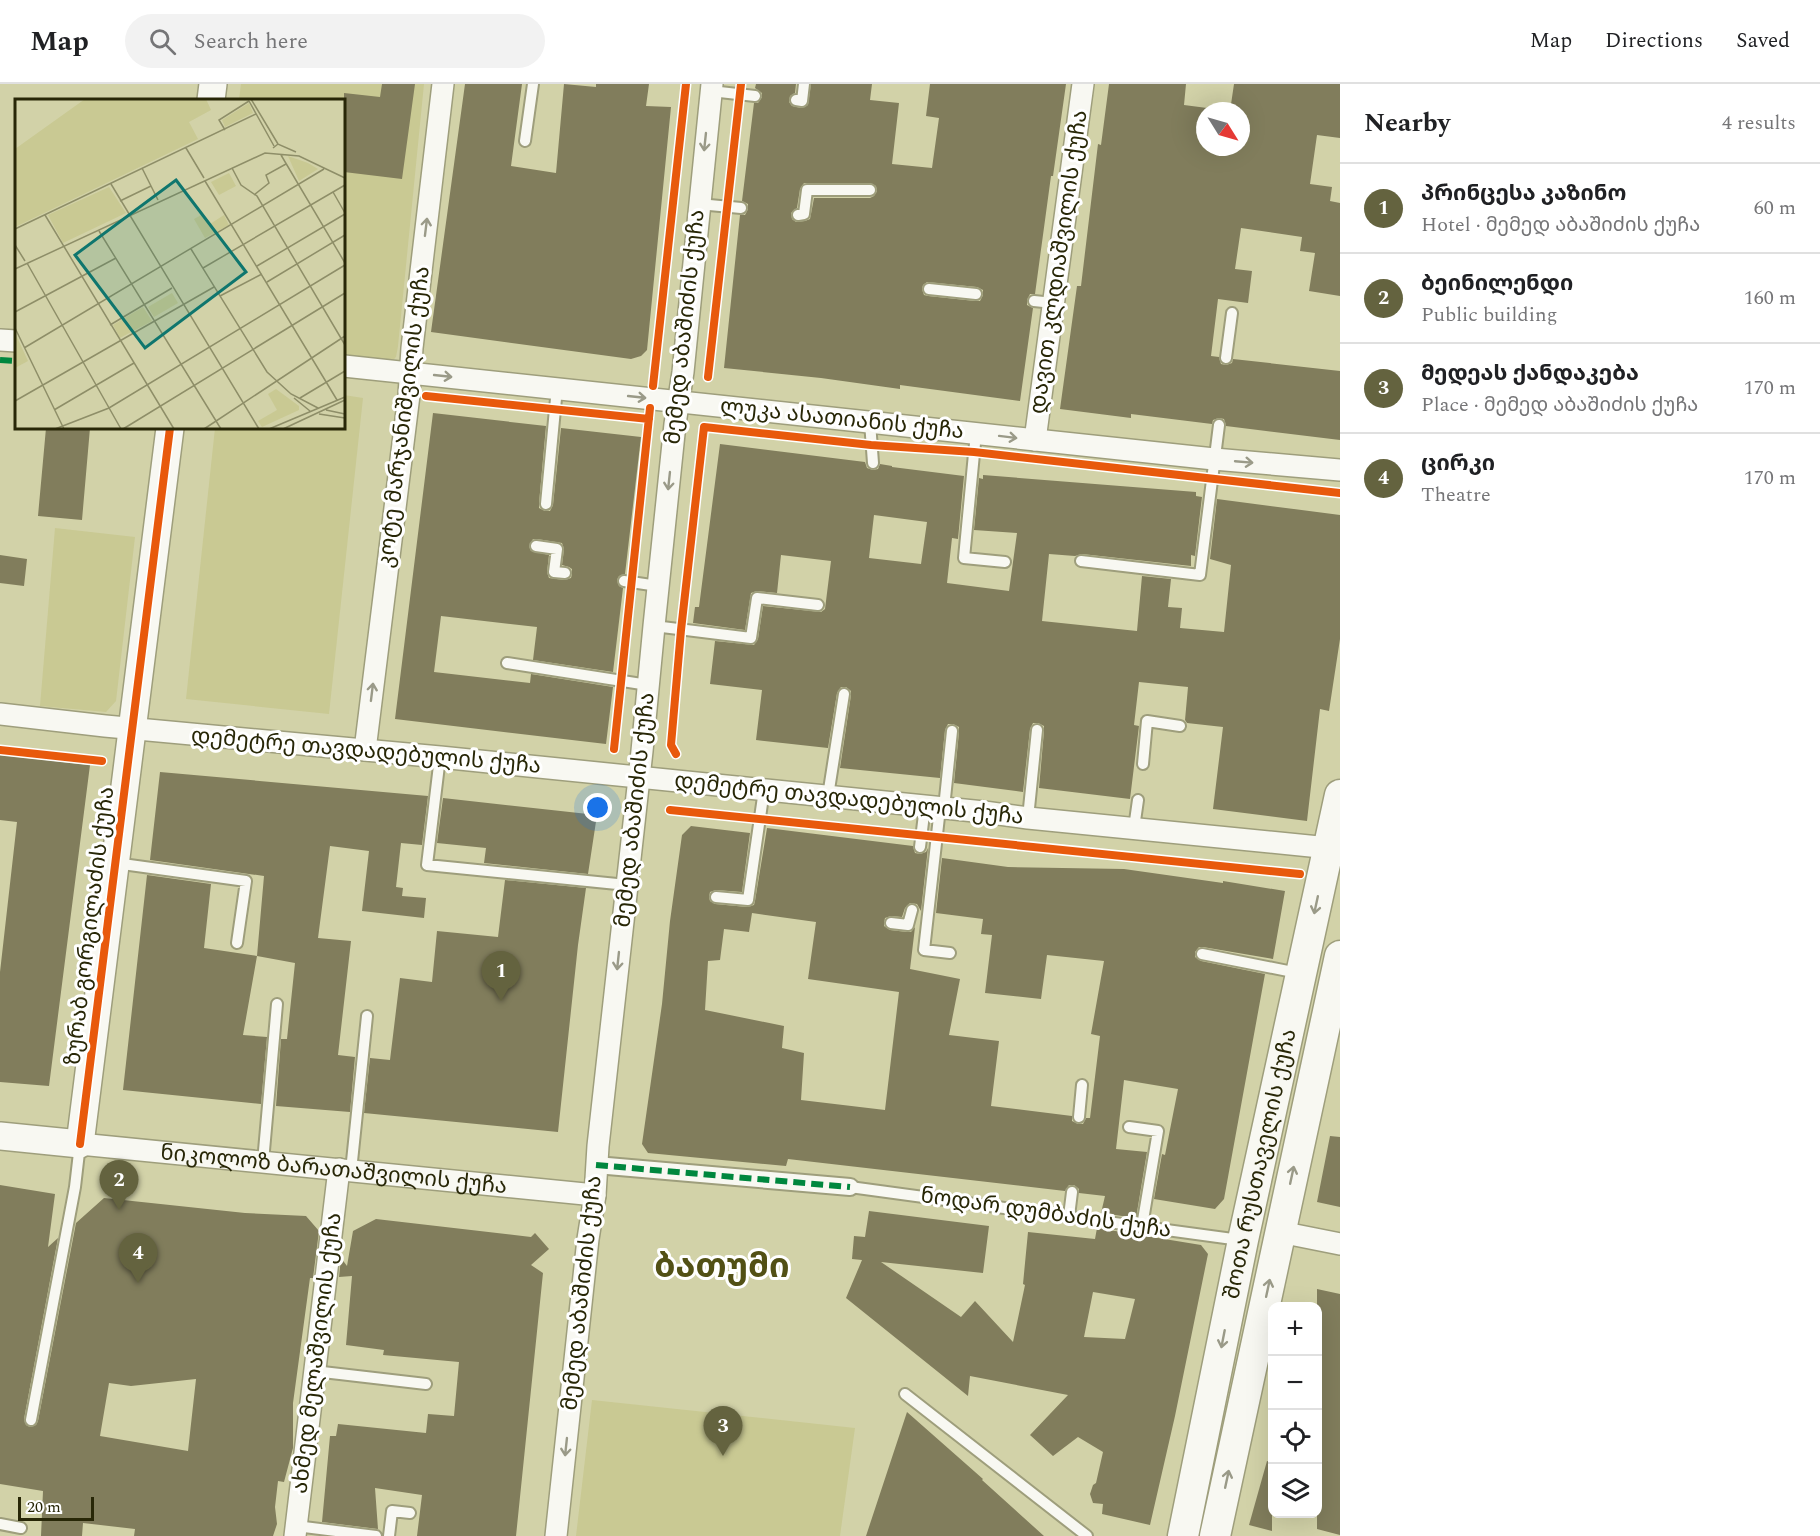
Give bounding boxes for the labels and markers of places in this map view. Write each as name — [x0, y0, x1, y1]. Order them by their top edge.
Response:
pin: 1 — [482, 952, 520, 1001]
pin: 2 — [100, 1160, 138, 1210]
pin: 4 — [118, 1234, 158, 1283]
pin: 3 — [704, 1406, 742, 1456]

